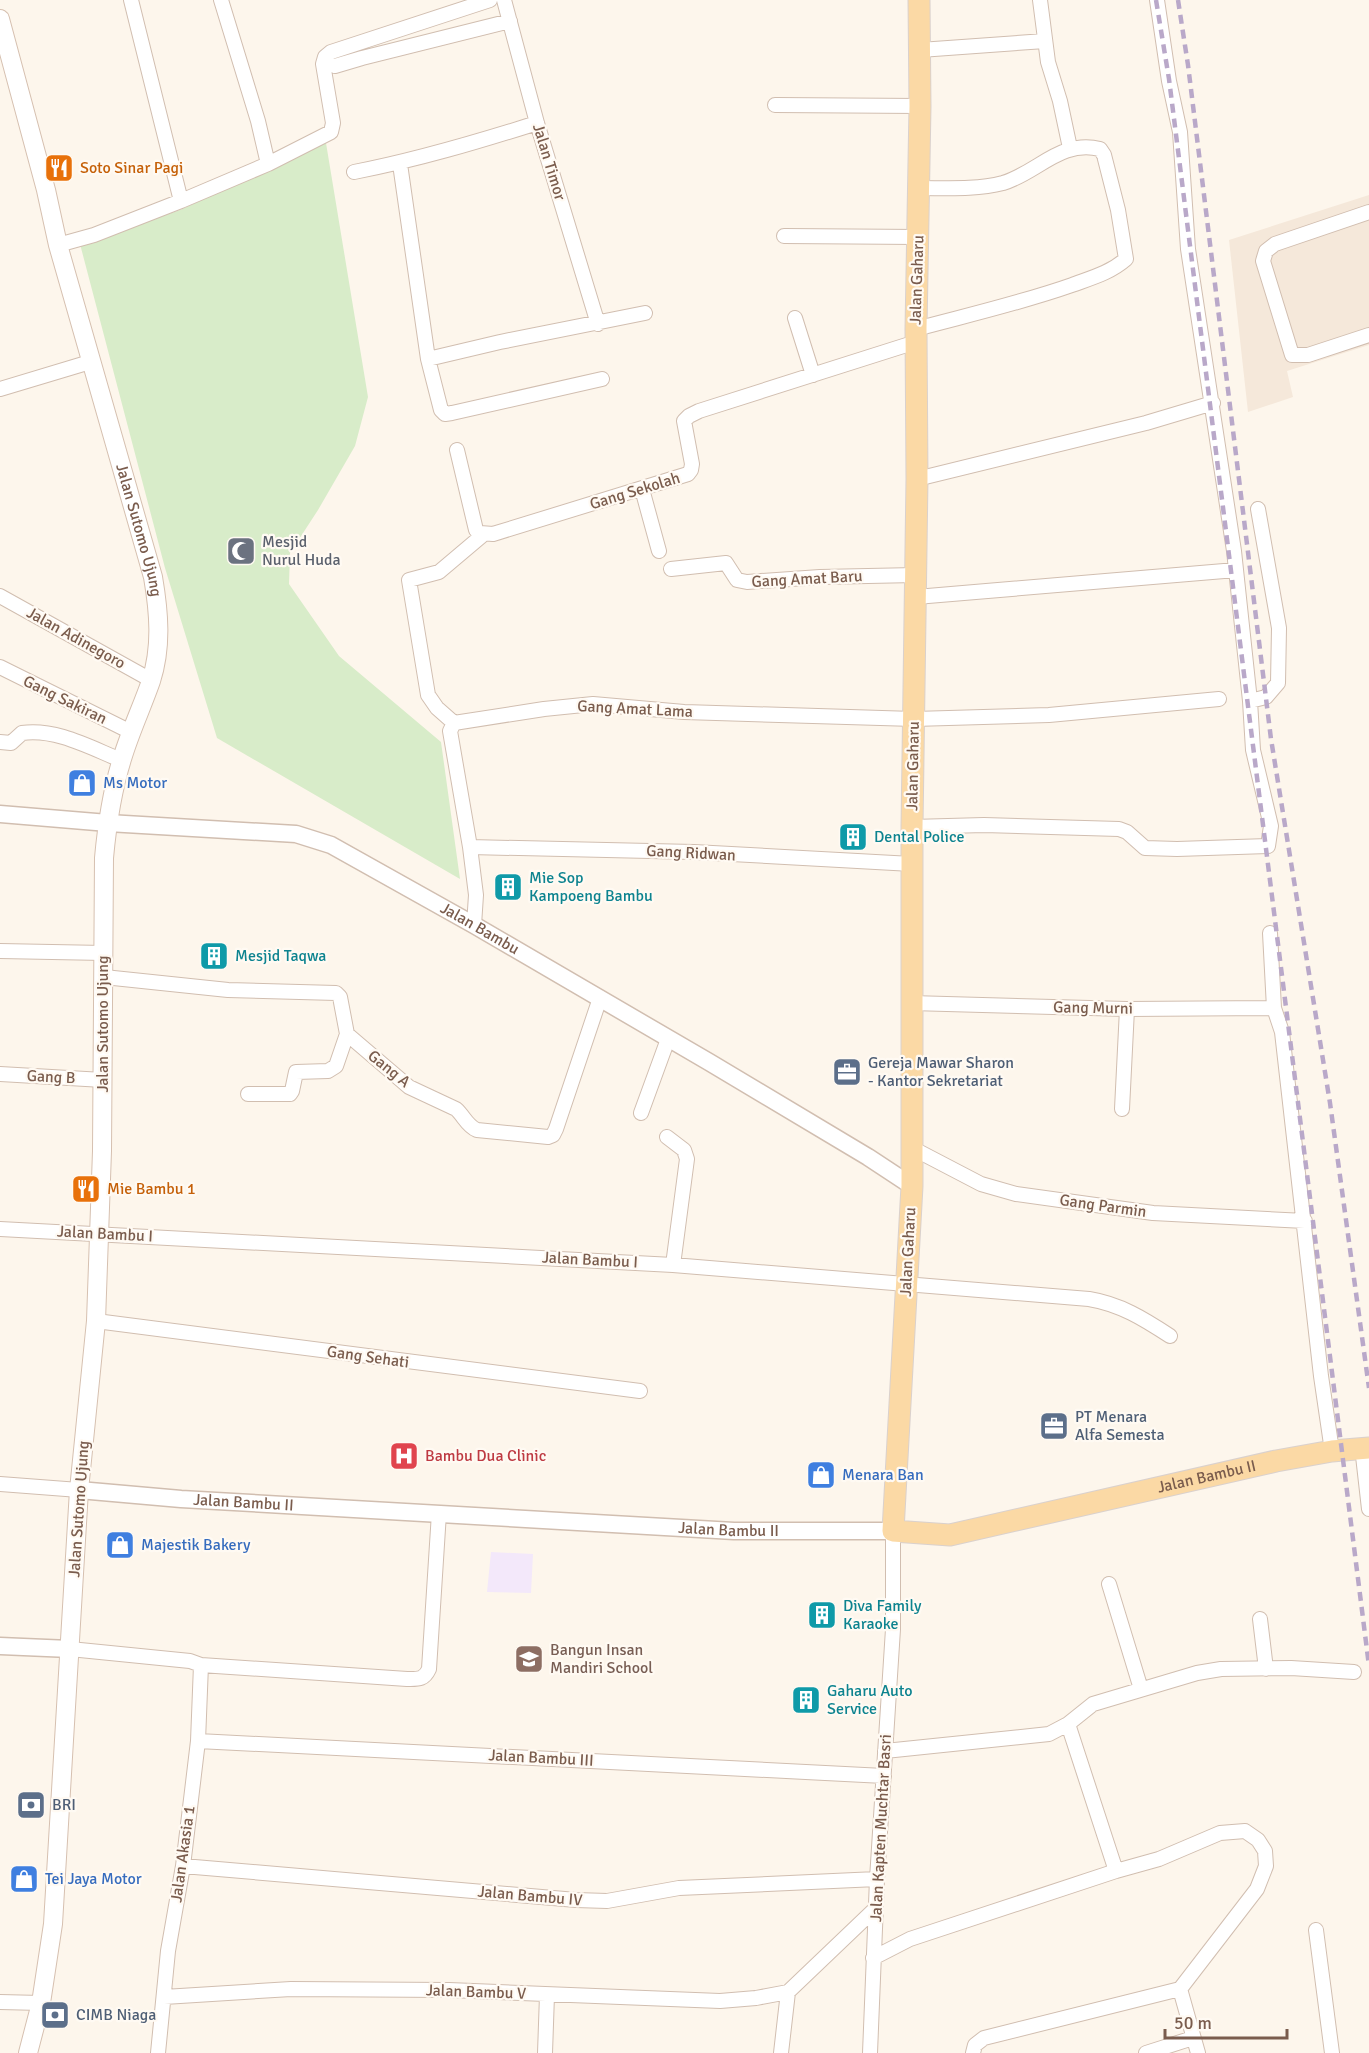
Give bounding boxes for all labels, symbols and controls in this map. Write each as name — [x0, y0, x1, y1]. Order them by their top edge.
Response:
street label: Jalan Timor — [528, 121, 570, 203]
restaurant icon: Soto Sinar Pagi — [43, 152, 75, 184]
place label: Soto Sinar Pagi — [80, 158, 183, 178]
street label: Jalan Gaharu — [905, 235, 929, 325]
street label: Jalan Sutomo Ujung — [111, 461, 166, 598]
street label: Gang Sekolah — [587, 468, 683, 514]
place label: Mesjid Nurul Huda — [262, 532, 341, 570]
mosque icon: Mesjid Nurul Huda — [225, 535, 257, 567]
street label: Gang Amat Baru — [751, 566, 863, 592]
street label: Jalan Adinegoro — [23, 603, 129, 673]
street label: Gang Sakiran — [20, 671, 110, 729]
street label: Gang Amat Lama — [577, 696, 693, 722]
street label: Jalan Gaharu — [902, 721, 924, 811]
shop icon: Ms Motor — [66, 767, 98, 799]
place label: Ms Motor — [103, 773, 167, 793]
building icon: Dental Police — [837, 821, 869, 853]
place label: Dental Police — [874, 827, 964, 847]
street label: Gang Ridwan — [646, 841, 736, 865]
place label: Mie Sop Kampoeng Bambu — [529, 868, 653, 906]
building icon: Mie Sop Kampoeng Bambu — [492, 871, 524, 903]
street label: Jalan Bambu — [437, 898, 523, 959]
building icon: Mesjid Taqwa — [198, 940, 230, 972]
place label: Mesjid Taqwa — [235, 946, 326, 966]
street label: Jalan Sutomo Ujung — [93, 955, 113, 1093]
street label: Gang Murni — [1053, 997, 1133, 1019]
street label: Gang A — [364, 1046, 414, 1092]
place label: Gereja Mawar Sharon - Kantor Sekretariat — [868, 1053, 1014, 1091]
office icon: Gereja Mawar Sharon - Kantor Sekretariat — [831, 1056, 863, 1088]
street label: Gang B — [26, 1066, 76, 1088]
restaurant icon: Mie Bambu 1 — [70, 1173, 102, 1205]
place label: Mie Bambu 1 — [107, 1179, 196, 1199]
street label: Gang Parmin — [1058, 1190, 1148, 1222]
street label: Jalan Gaharu — [896, 1207, 920, 1297]
street label: Jalan Bambu I — [57, 1222, 153, 1246]
street label: Jalan Bambu I — [542, 1248, 638, 1272]
street label: Gang Sehati — [326, 1341, 410, 1373]
place label: PT Menara Alfa Semesta — [1075, 1407, 1165, 1445]
office icon: PT Menara Alfa Semesta — [1038, 1410, 1070, 1442]
street label: Jalan Sutomo Ujung — [64, 1440, 94, 1578]
hospital icon: Bambu Dua Clinic — [388, 1440, 420, 1472]
place label: Bambu Dua Clinic — [425, 1446, 546, 1466]
street label: Jalan Bambu II — [1155, 1456, 1258, 1498]
shop icon: Menara Ban — [805, 1459, 837, 1491]
place label: Menara Ban — [842, 1465, 924, 1485]
street label: Jalan Bambu II — [193, 1490, 294, 1516]
street label: Jalan Bambu II — [678, 1518, 779, 1541]
shop icon: Majestik Bakery — [104, 1529, 136, 1561]
place label: Majestik Bakery — [141, 1535, 251, 1555]
place label: Diva Family Karaoke — [843, 1596, 922, 1634]
building icon: Diva Family Karaoke — [806, 1599, 838, 1631]
place label: Bangun Insan Mandiri School — [550, 1640, 653, 1678]
school or university icon: Bangun Insan Mandiri School — [513, 1643, 545, 1675]
place label: Gaharu Auto Service — [827, 1681, 913, 1719]
building icon: Gaharu Auto Service — [790, 1684, 822, 1716]
street label: Jalan Kapten Muchtar Basri — [866, 1734, 896, 1922]
street label: Jalan Bambu III — [488, 1745, 594, 1771]
bank icon: BRI — [15, 1789, 47, 1821]
place label: BRI — [52, 1795, 76, 1815]
street label: Jalan Akasia 1 — [166, 1804, 200, 1904]
shop icon: Tei Jaya Motor — [8, 1863, 40, 1895]
place label: Tei Jaya Motor — [45, 1869, 142, 1889]
street label: Jalan Bambu IV — [477, 1881, 583, 1911]
street label: Jalan Bambu V — [425, 1980, 527, 2004]
bank icon: CIMB Niaga — [39, 1999, 71, 2031]
scale bar — [1165, 2002, 1286, 2040]
place label: CIMB Niaga — [76, 2005, 156, 2025]
text: 50 m — [1174, 2012, 1212, 2034]

